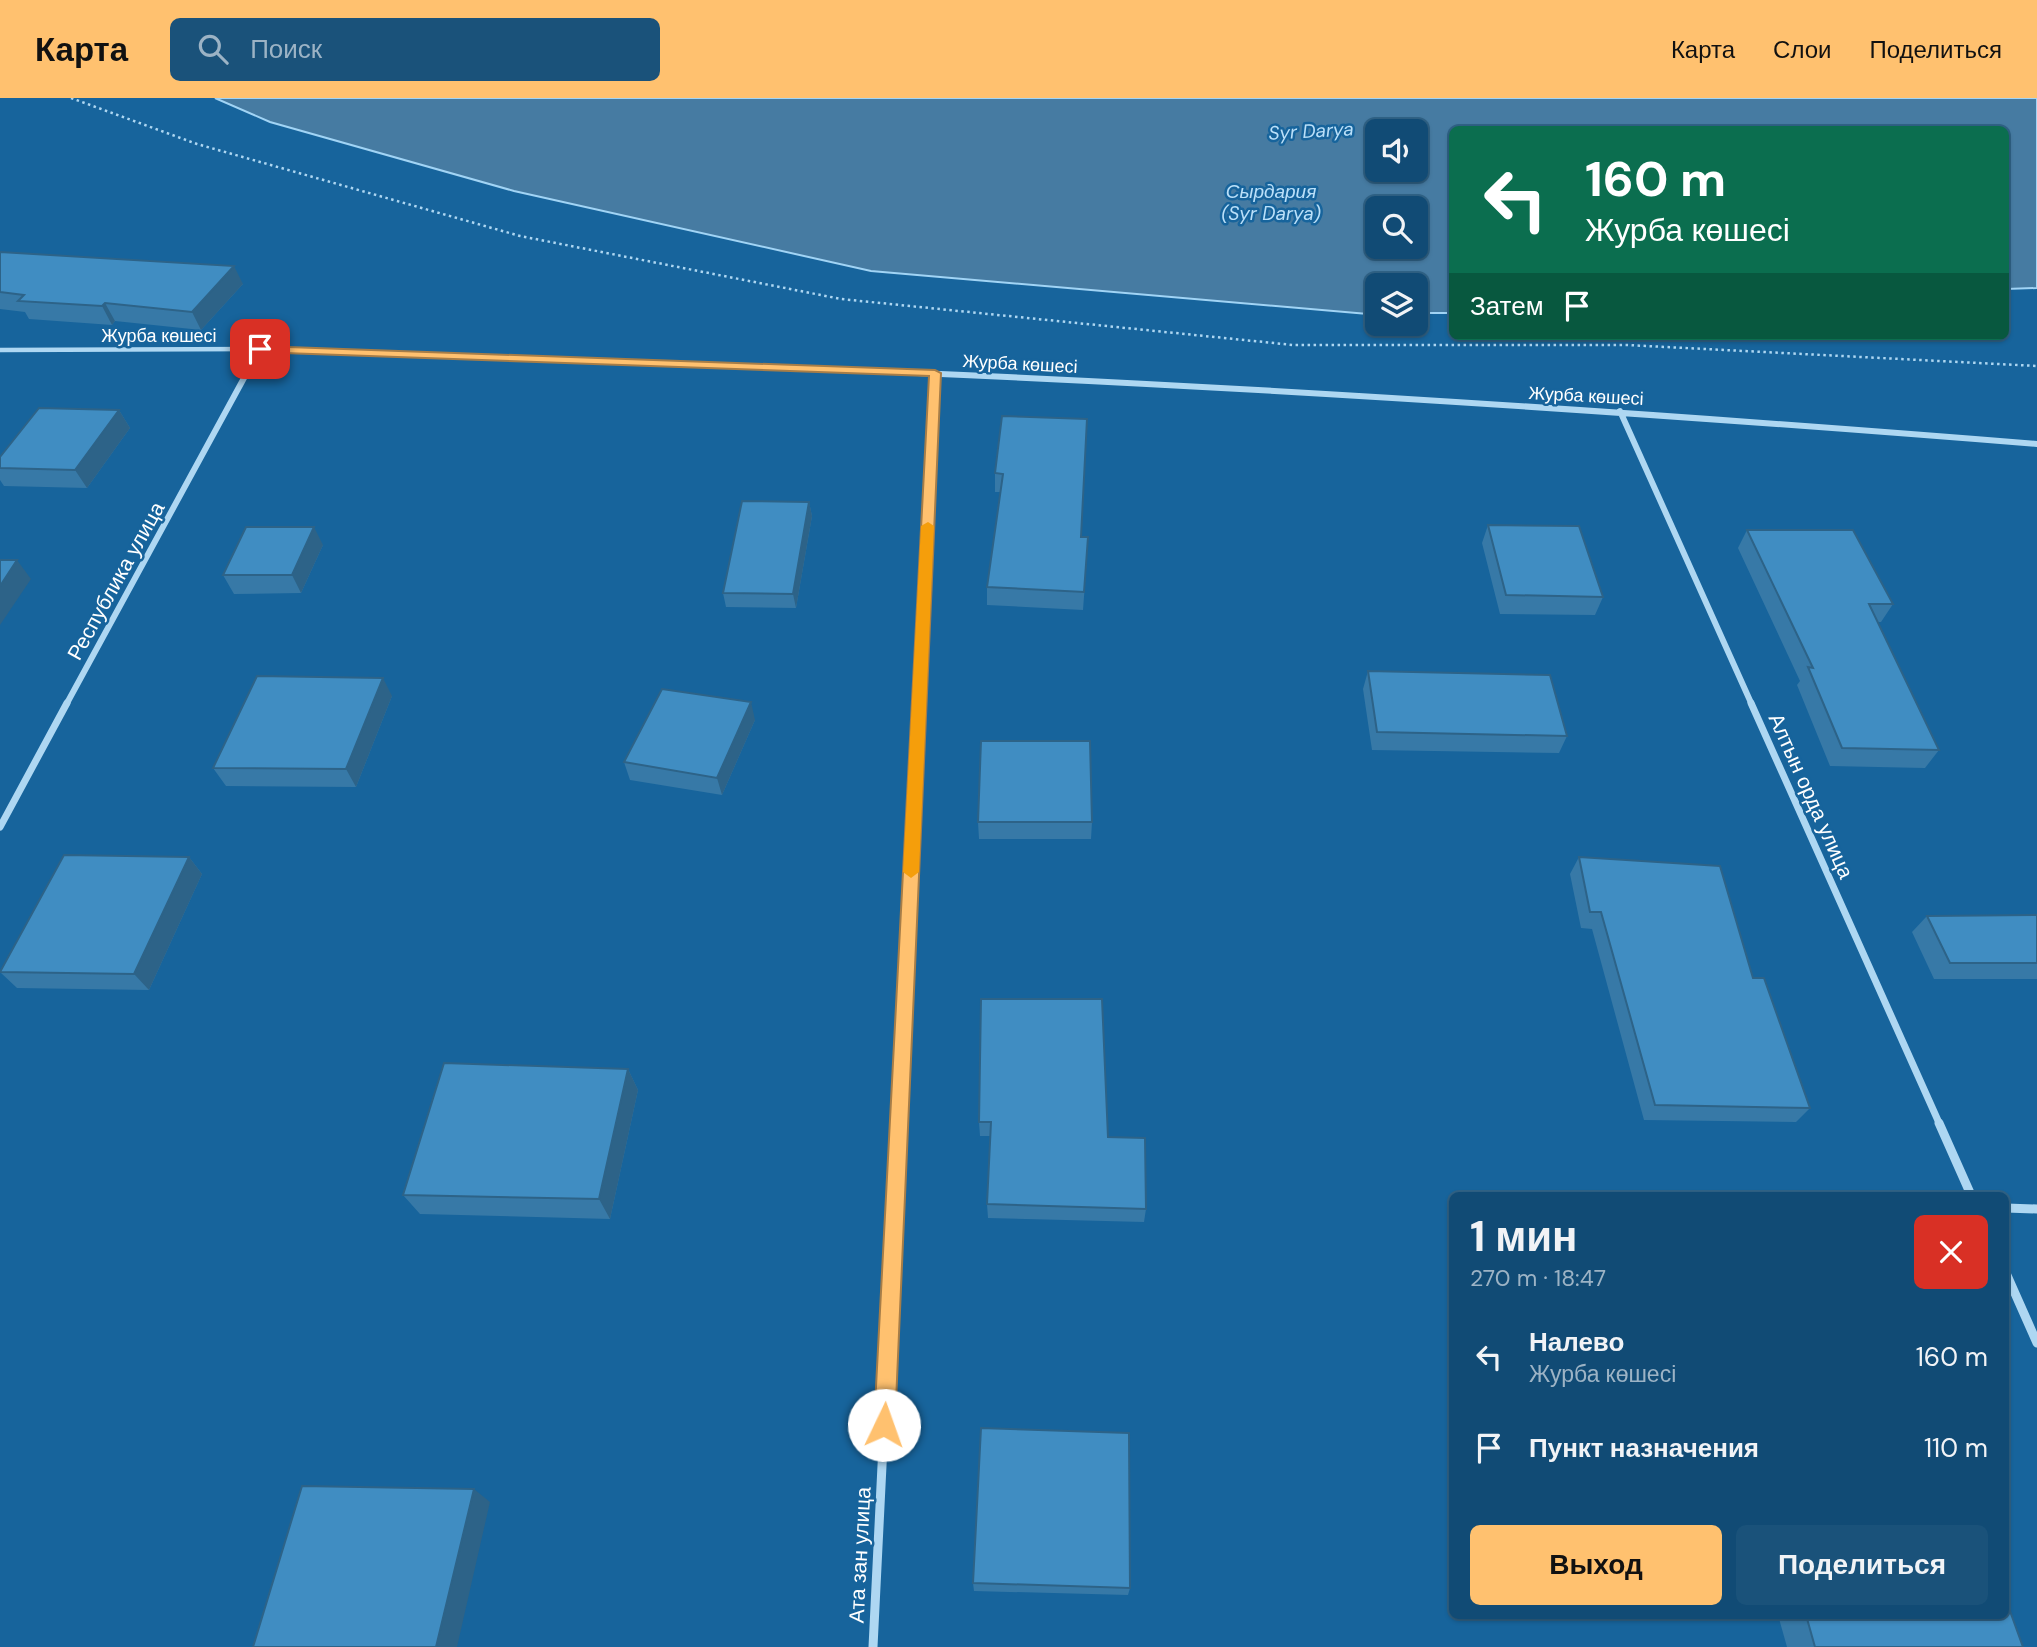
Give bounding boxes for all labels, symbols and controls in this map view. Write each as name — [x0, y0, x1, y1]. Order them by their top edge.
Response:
search box — [170, 18, 660, 81]
text: Карта — [35, 28, 128, 71]
icon: search — [194, 30, 232, 68]
text: Поиск — [250, 32, 322, 66]
text: Карта — [1671, 34, 1735, 65]
text: Слои — [1773, 34, 1831, 65]
text: Поделиться — [1869, 34, 2002, 65]
water label: Syr Darya — [1268, 116, 1354, 146]
map controls — [1365, 119, 1428, 336]
button: sound — [1365, 119, 1428, 182]
text: 160 m — [1585, 147, 1726, 211]
icon: left — [1470, 154, 1561, 245]
water label: Сырдария (Syr Darya) — [1221, 179, 1321, 226]
button: search — [1365, 196, 1428, 259]
text: Журба көшесі — [1585, 209, 1790, 251]
button: layers — [1365, 273, 1428, 336]
icon: arrive — [1558, 287, 1596, 325]
text: Затем — [1470, 289, 1544, 323]
pin — [230, 319, 290, 379]
street label: Журба көшесі — [101, 324, 217, 348]
icon: arrive — [241, 330, 279, 368]
street label: Журба көшесі — [962, 349, 1078, 379]
street label: Журба көшесі — [1528, 381, 1644, 411]
street label: Республика улица — [61, 496, 171, 665]
street label: Алтын орда улица — [1762, 709, 1860, 883]
text: 1 мин — [1470, 1209, 1577, 1264]
button: close — [1914, 1215, 1988, 1289]
text: 270 m · 18:47 — [1470, 1263, 1606, 1293]
text: Налево — [1529, 1325, 1624, 1359]
icon: left — [1470, 1338, 1508, 1376]
text: 160 m — [1916, 1340, 1988, 1374]
text: Журба көшесі — [1529, 1359, 1676, 1389]
position arrow — [847, 1388, 921, 1462]
icon: arrive — [1470, 1429, 1508, 1467]
text: Пункт назначения — [1529, 1431, 1759, 1465]
text: 110 m — [1924, 1431, 1988, 1465]
street label: Ата зан улица — [842, 1486, 878, 1624]
button: Выход — [1470, 1525, 1722, 1605]
button: Поделиться — [1736, 1525, 1988, 1605]

